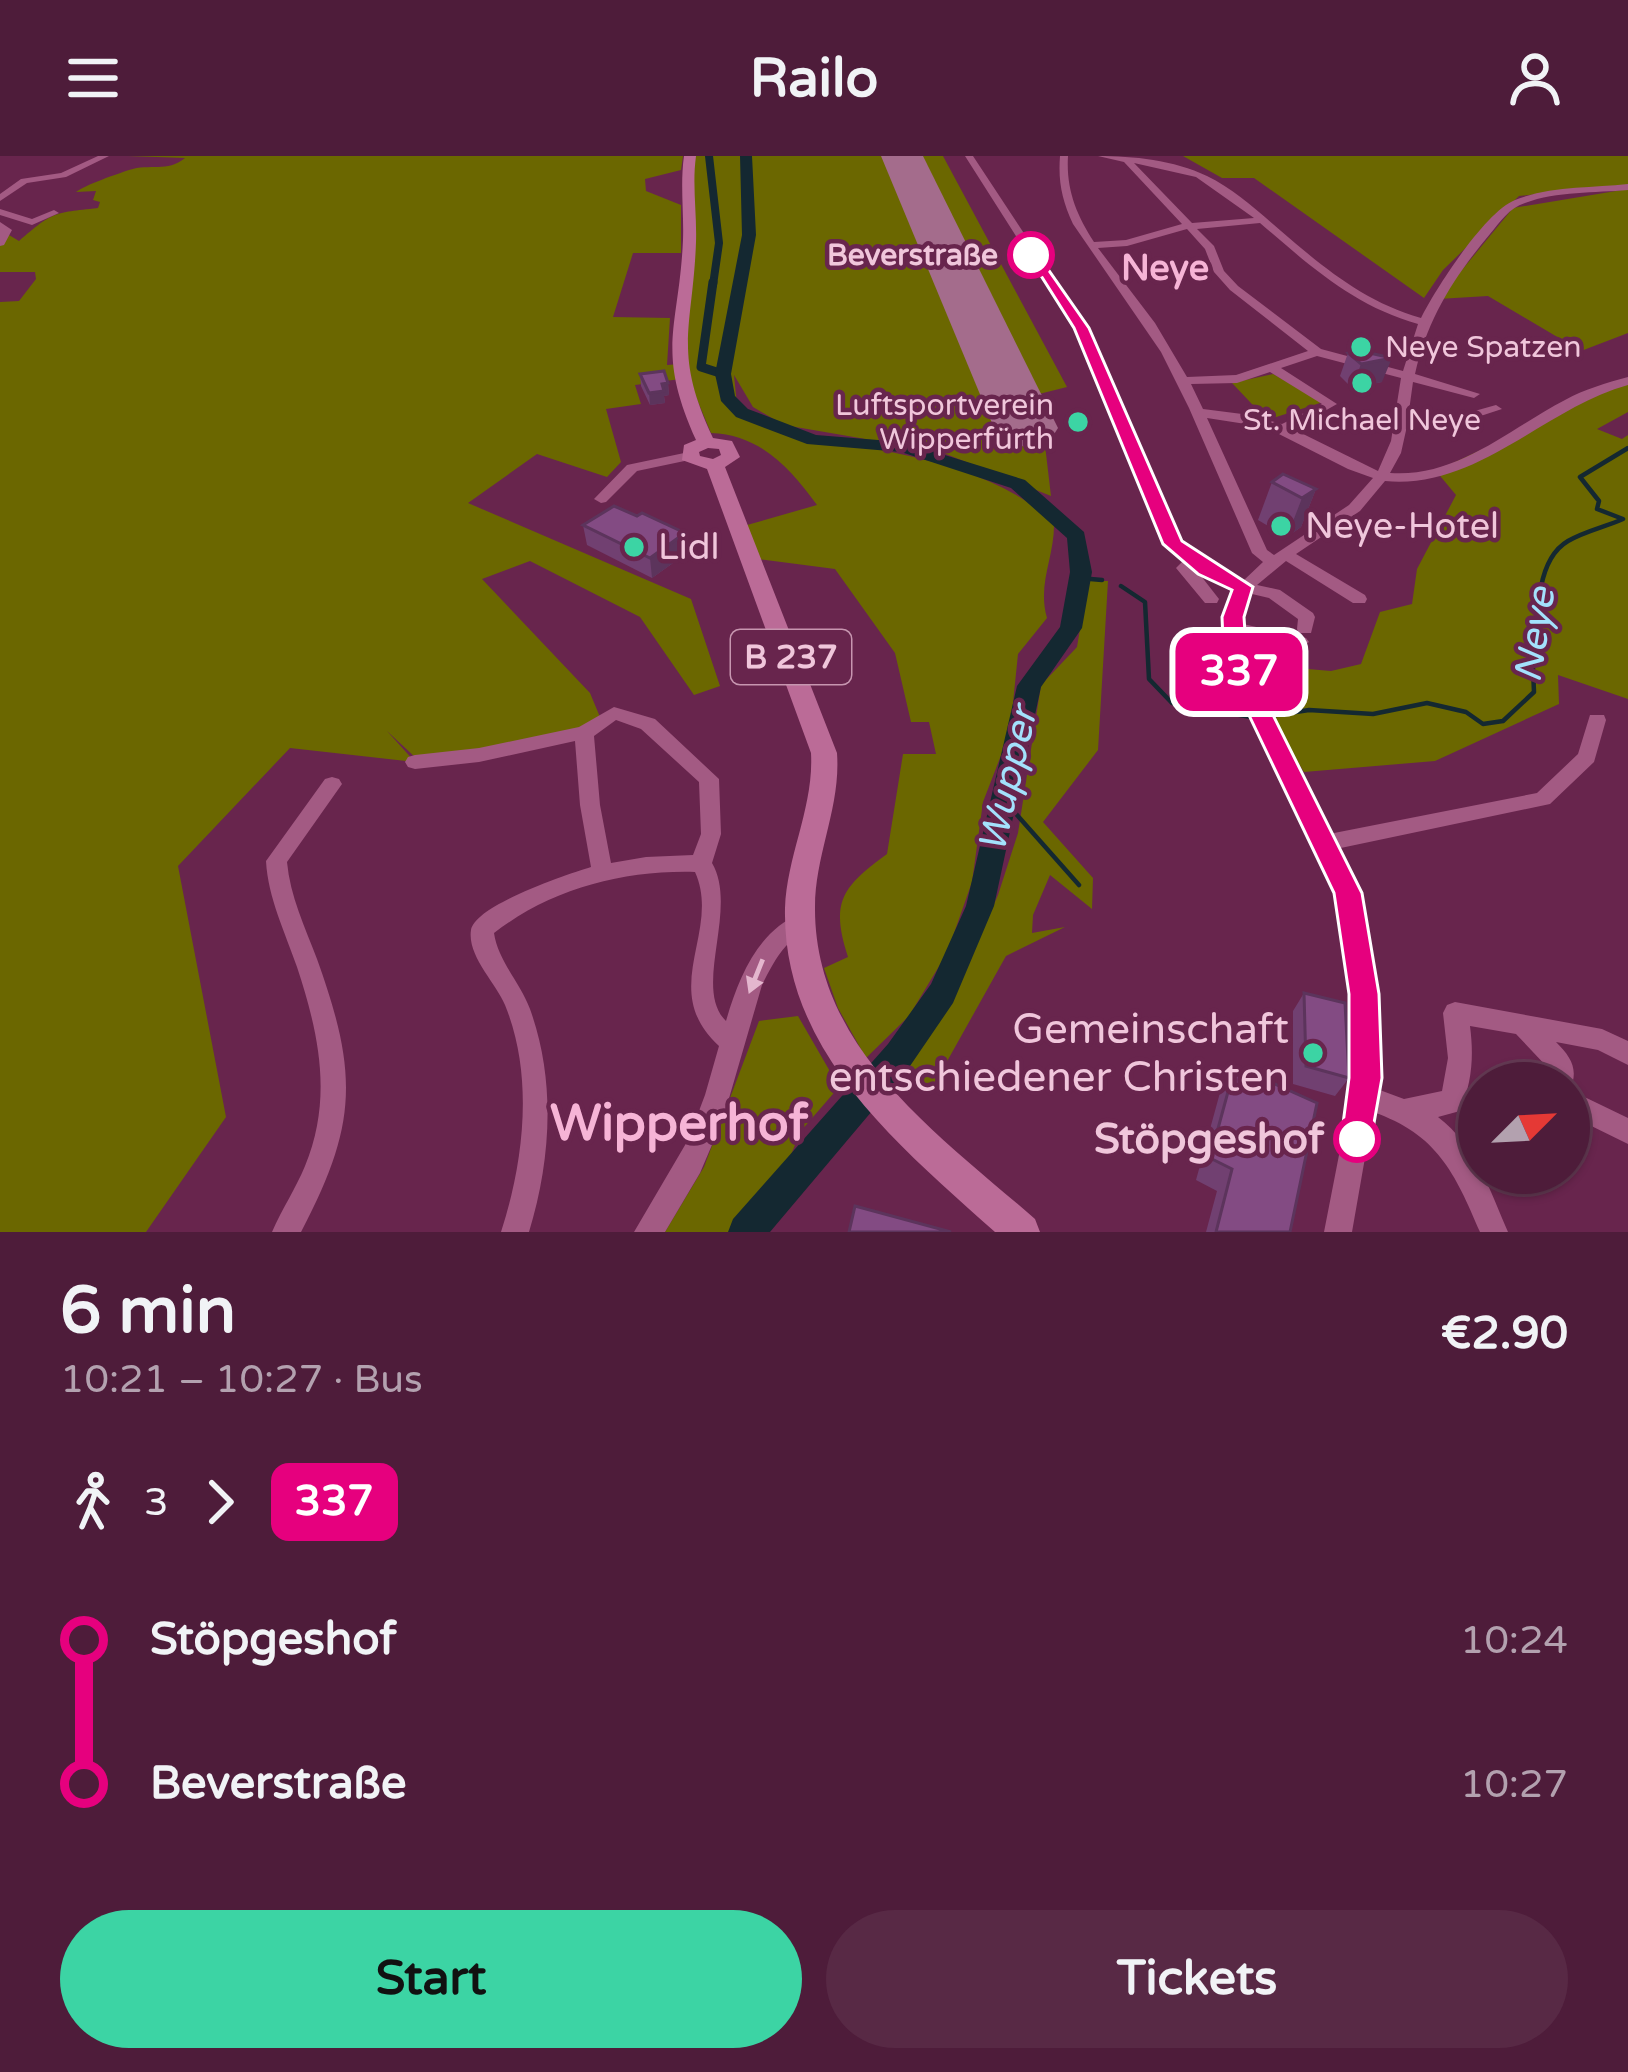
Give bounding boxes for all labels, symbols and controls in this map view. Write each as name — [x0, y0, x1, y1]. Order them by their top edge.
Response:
icon: menu — [60, 45, 126, 111]
icon: person — [1502, 45, 1568, 111]
text: Railo — [750, 46, 878, 111]
marker: Beverstraße — [1009, 233, 1053, 277]
place label: Beverstraße — [827, 237, 998, 274]
district label: Neye — [1121, 247, 1209, 290]
place label: Neye Spatzen — [1385, 329, 1582, 366]
marker: Neye Spatzen — [1348, 334, 1374, 360]
marker: St. Michael Neye — [1349, 370, 1375, 396]
place label: Luftsportverein Wipperfürth — [835, 387, 1054, 458]
place label: St. Michael Neye — [1243, 402, 1481, 439]
marker: Luftsportverein Wipperfürth — [1065, 409, 1091, 435]
place label: Neye-Hotel — [1305, 505, 1499, 548]
marker: Neye-Hotel — [1268, 513, 1294, 539]
place label: Lidl — [658, 526, 719, 569]
marker: Lidl — [621, 534, 647, 560]
water label: Neye — [1504, 582, 1566, 686]
road number: B 237 — [731, 630, 851, 684]
line badge: 337 — [1170, 633, 1308, 711]
text: 337 — [1199, 646, 1279, 697]
water label: Wupper — [968, 698, 1049, 857]
one-way arrow — [746, 958, 765, 994]
place label: Gemeinschaft entschiedener Christen — [829, 1004, 1289, 1103]
marker: Gemeinschaft entschiedener Christen — [1300, 1040, 1326, 1066]
north arrow — [1458, 1062, 1590, 1194]
map controls — [1458, 1062, 1590, 1194]
district label: Wipperhof — [550, 1093, 809, 1155]
place label: Stöpgeshof — [1094, 1114, 1325, 1165]
marker: Stöpgeshof — [1335, 1117, 1379, 1161]
text: 6 min — [60, 1271, 236, 1351]
text: €2.90 — [1441, 1307, 1568, 1361]
text: 10:21 – 10:27 · Bus — [60, 1356, 423, 1403]
icon: walk — [60, 1469, 126, 1535]
icon: forward — [187, 1469, 253, 1535]
text: 337 — [295, 1476, 374, 1527]
text: 3 — [144, 1479, 169, 1526]
text: Stöpgeshof — [150, 1613, 397, 1667]
text: 10:24 — [1460, 1617, 1568, 1664]
text: Beverstraße — [150, 1757, 406, 1811]
text: 10:27 — [1460, 1761, 1568, 1808]
button: Start — [60, 1910, 802, 2048]
button: Tickets — [826, 1910, 1568, 2048]

